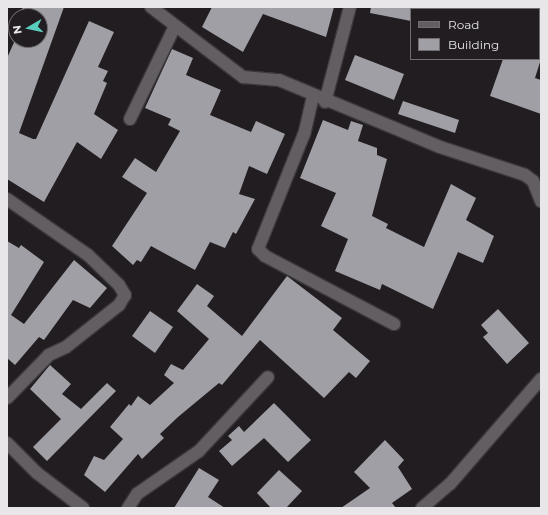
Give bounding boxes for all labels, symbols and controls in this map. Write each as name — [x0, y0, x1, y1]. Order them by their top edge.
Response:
north arrow — [8, 8, 48, 48]
legend — [410, 8, 540, 60]
text: Road — [448, 17, 479, 32]
text: N — [10, 24, 25, 35]
text: Building — [448, 37, 499, 52]

